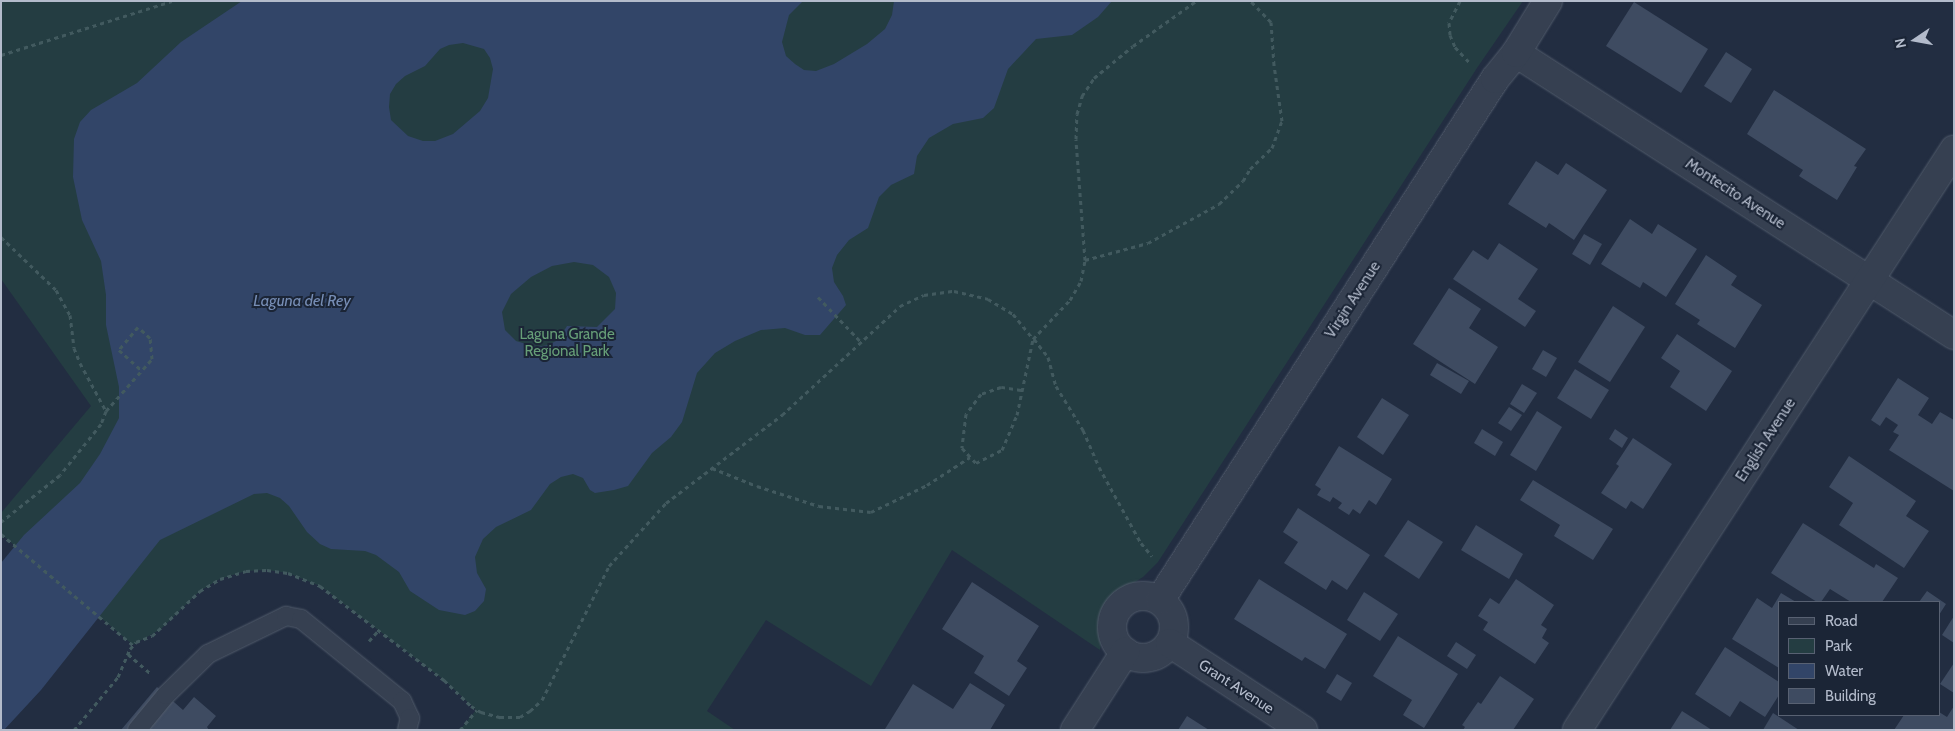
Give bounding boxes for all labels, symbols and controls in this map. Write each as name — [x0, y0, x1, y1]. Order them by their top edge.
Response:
north arrow — [1890, 15, 1940, 65]
text: N — [1890, 36, 1910, 50]
street label: Montecito Avenue — [1682, 155, 1788, 233]
street label: Virgin Avenue — [1322, 258, 1384, 342]
water label: Laguna del Rey — [253, 291, 351, 311]
park label: Laguna Grande Regional Park — [519, 325, 615, 360]
street label: English Avenue — [1732, 395, 1800, 485]
legend — [1778, 601, 1940, 716]
text: Road — [1825, 612, 1858, 630]
text: Park — [1825, 637, 1852, 655]
street label: Grant Avenue — [1195, 656, 1277, 718]
text: Water — [1825, 662, 1863, 680]
text: Building — [1825, 687, 1876, 705]

